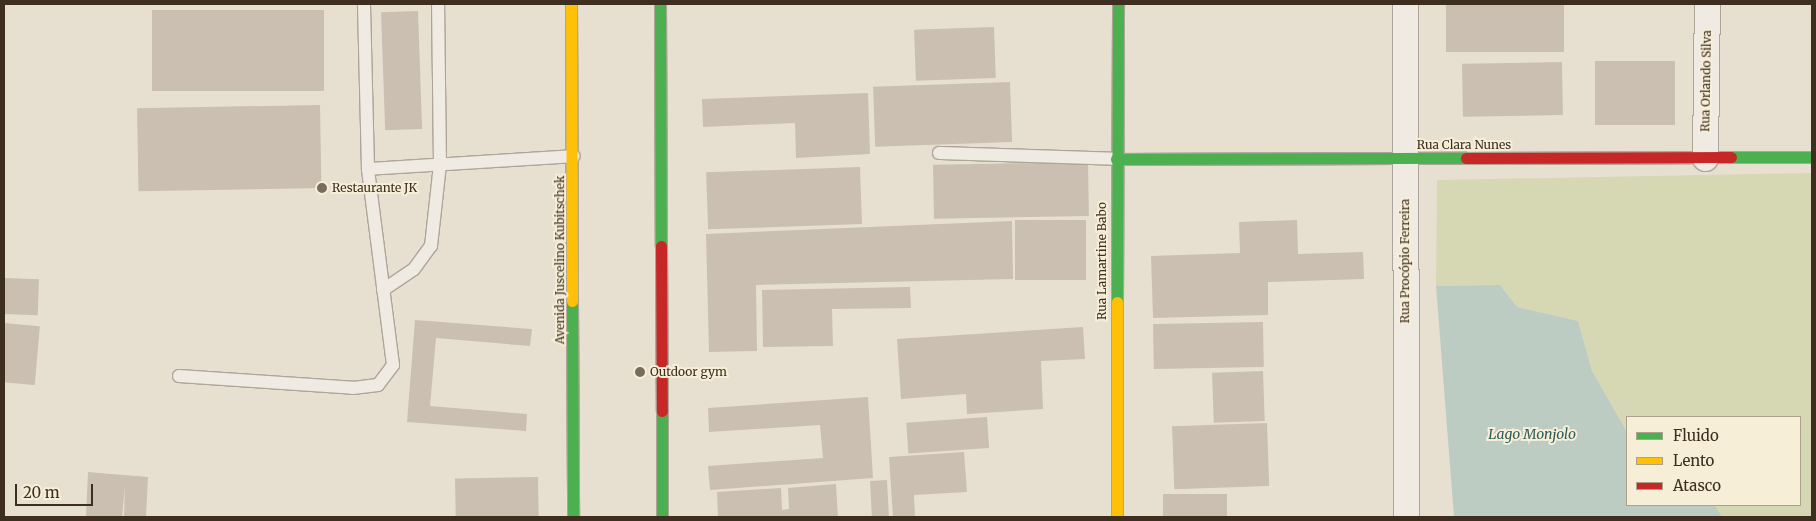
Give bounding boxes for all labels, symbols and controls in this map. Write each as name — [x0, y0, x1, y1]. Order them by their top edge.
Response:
street label: Rua Orlando Silva — [1698, 30, 1714, 132]
street label: Rua Clara Nunes — [1417, 138, 1511, 152]
street label: Avenida Juscelino Kubitschek — [553, 176, 567, 344]
place label: Restaurante JK — [332, 181, 417, 195]
marker: Restaurante JK — [316, 182, 328, 194]
street label: Rua Procópio Ferreira — [1398, 199, 1412, 323]
street label: Rua Lamartine Babo — [1095, 202, 1109, 320]
place label: Outdoor gym — [650, 365, 727, 379]
marker: Outdoor gym — [634, 366, 646, 378]
legend — [1626, 416, 1801, 506]
water label: Lago Monjolo — [1488, 426, 1576, 442]
text: Fluido — [1673, 426, 1719, 445]
text: Lento — [1673, 451, 1714, 470]
scale bar — [18, 474, 95, 506]
text: Atasco — [1673, 476, 1721, 495]
text: 20 m — [23, 483, 60, 502]

